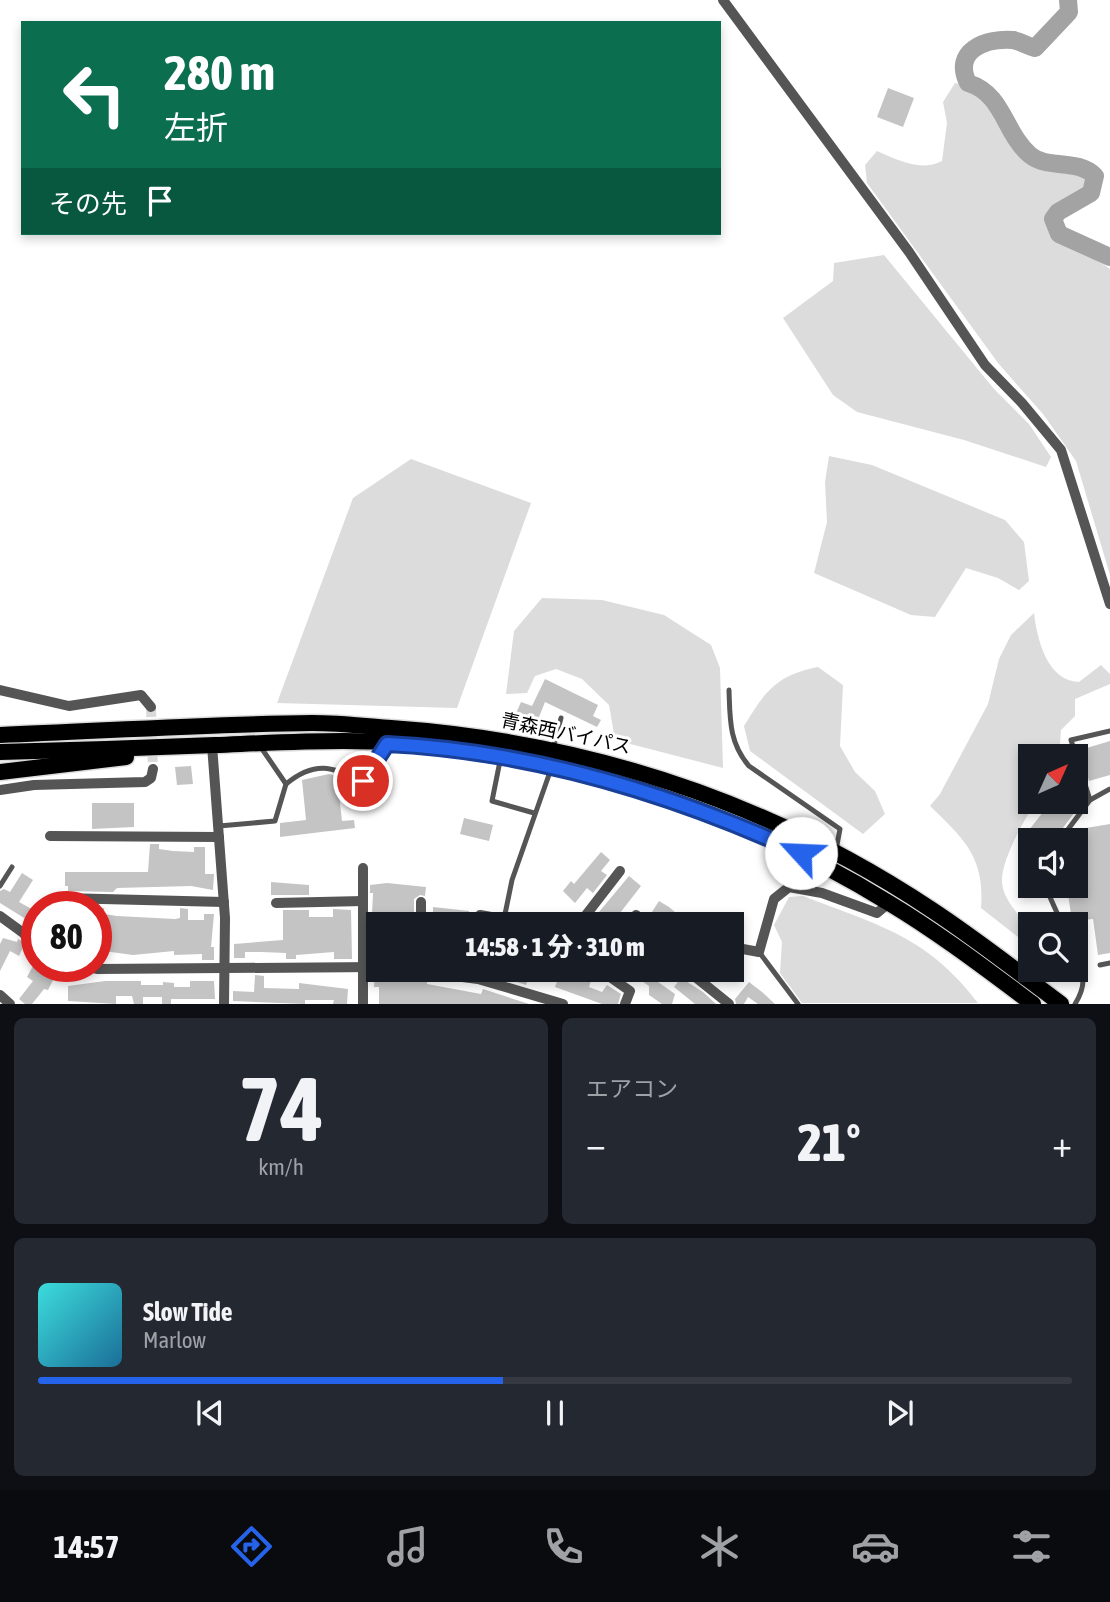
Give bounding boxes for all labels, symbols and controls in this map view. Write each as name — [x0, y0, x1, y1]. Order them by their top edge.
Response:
text: 280 m — [164, 44, 275, 100]
icon: left — [49, 49, 140, 140]
text: 左折 — [164, 109, 228, 146]
icon: arrive — [141, 182, 179, 220]
text: その先 — [49, 189, 127, 219]
street label: 青森西バイパス — [499, 708, 633, 758]
north arrow — [1018, 744, 1088, 814]
map controls — [1018, 744, 1088, 982]
pin — [333, 751, 393, 811]
icon: arrive — [344, 762, 382, 800]
position arrow — [764, 816, 838, 890]
button: sound — [1018, 828, 1088, 898]
speed limit sign: 80 — [21, 891, 112, 982]
button: search — [1018, 912, 1088, 982]
text: 14:58 · 1 分 · 310 m — [465, 932, 645, 962]
text: 74 — [238, 1056, 324, 1160]
text: エアコン — [586, 1076, 678, 1102]
text: 21° — [797, 1112, 861, 1172]
text: − — [586, 1122, 606, 1165]
text: + — [1052, 1122, 1072, 1165]
text: km/h — [258, 1154, 304, 1180]
text: Slow Tide — [143, 1297, 233, 1327]
text: Marlow — [143, 1327, 206, 1353]
icon: previous — [191, 1394, 229, 1432]
icon: pause — [536, 1394, 574, 1432]
icon: next — [881, 1394, 919, 1432]
icon: directions — [227, 1522, 276, 1571]
icon: music — [383, 1522, 432, 1571]
icon: phone — [539, 1522, 588, 1571]
icon: climate — [695, 1522, 744, 1571]
icon: car — [851, 1522, 900, 1571]
icon: filters — [1007, 1522, 1056, 1571]
text: 14:57 — [54, 1528, 119, 1565]

